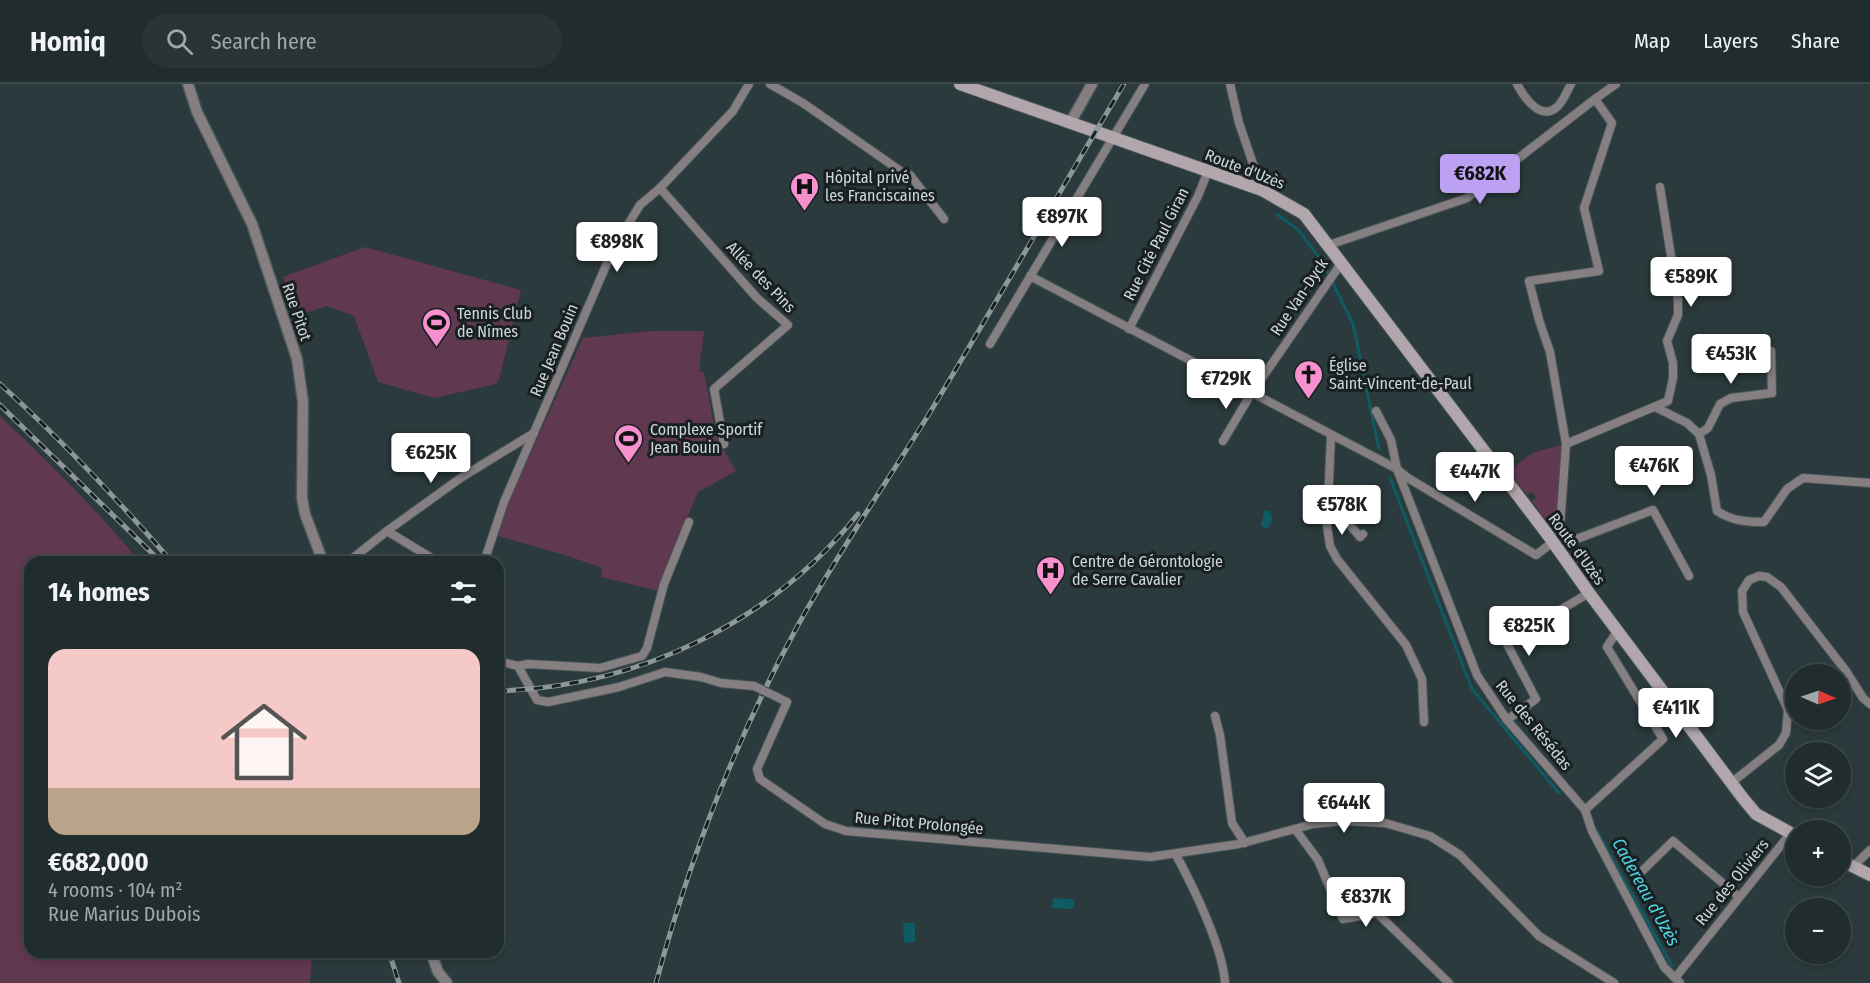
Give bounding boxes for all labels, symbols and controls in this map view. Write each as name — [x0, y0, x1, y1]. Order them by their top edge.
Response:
search box — [142, 14, 562, 68]
text: Homiq — [30, 25, 106, 58]
icon: search — [163, 25, 196, 58]
text: Search here — [211, 28, 317, 55]
text: Map — [1634, 28, 1670, 54]
text: Layers — [1703, 28, 1758, 54]
text: Share — [1791, 28, 1840, 54]
street label: Route d'Uzès — [1202, 145, 1288, 193]
pin: €682K — [1438, 154, 1522, 205]
text: €682K — [1454, 161, 1506, 185]
place label: Hôpital privé les Franciscaines — [825, 168, 935, 205]
hospital icon: Hôpital privé les Franciscaines — [788, 170, 820, 212]
street label: Rue Cité Paul Giran — [1119, 185, 1193, 303]
pin: €897K — [1020, 197, 1104, 248]
text: €897K — [1036, 204, 1088, 228]
pin: €898K — [575, 222, 659, 273]
text: €898K — [590, 229, 644, 253]
street label: Allée des Pins — [723, 238, 800, 316]
street label: Rue Van-Dyck — [1266, 254, 1332, 339]
pin: €589K — [1649, 257, 1733, 308]
text: €589K — [1665, 264, 1717, 288]
street label: Rue Pitot — [278, 281, 316, 344]
street label: Rue Jean Bouin — [526, 301, 582, 399]
place label: Tennis Club de Nîmes — [457, 304, 532, 341]
sports icon: Tennis Club de Nîmes — [420, 306, 452, 348]
pin: €453K — [1689, 334, 1773, 385]
text: €453K — [1706, 341, 1756, 365]
place label: Église Saint-Vincent-de-Paul — [1329, 356, 1472, 393]
church icon: Église Saint-Vincent-de-Paul — [1292, 358, 1324, 400]
pin: €729K — [1184, 359, 1268, 410]
text: €729K — [1201, 366, 1251, 390]
place label: Complexe Sportif Jean Bouin — [650, 420, 763, 457]
sports icon: Complexe Sportif Jean Bouin — [613, 422, 645, 464]
pin: €625K — [389, 433, 473, 484]
text: €625K — [405, 440, 457, 464]
pin: €476K — [1612, 446, 1696, 497]
pin: €447K — [1433, 452, 1517, 503]
text: €476K — [1629, 453, 1679, 477]
text: €447K — [1450, 459, 1500, 483]
pin: €578K — [1300, 485, 1384, 536]
text: €578K — [1317, 492, 1367, 516]
street label: Route d'Uzès — [1545, 509, 1609, 589]
place label: Centre de Gérontologie de Serre Cavalier — [1072, 552, 1223, 589]
hospital icon: Centre de Gérontologie de Serre Cavalier — [1035, 554, 1067, 596]
icon: filters — [447, 576, 480, 609]
text: 14 homes — [48, 577, 150, 608]
pin: €825K — [1487, 606, 1571, 657]
text: €825K — [1503, 613, 1555, 637]
north arrow — [1785, 664, 1851, 730]
map controls — [1785, 664, 1851, 964]
street label: Rue des Résédas — [1492, 676, 1576, 774]
icon: home — [210, 688, 318, 796]
pin: €411K — [1634, 688, 1718, 739]
text: €411K — [1652, 695, 1700, 719]
button: layers — [1785, 742, 1851, 808]
pin: €644K — [1302, 783, 1386, 834]
text: €644K — [1318, 790, 1370, 814]
street label: Rue Pitot Prolongée — [854, 808, 984, 838]
button: + — [1785, 820, 1851, 886]
water label: Cadereau d'Uzès — [1607, 834, 1685, 950]
street label: Rue des Oliviers — [1691, 835, 1773, 929]
text: €682,000 — [48, 847, 149, 878]
pin: €837K — [1324, 877, 1408, 928]
text: 4 rooms · 104 m² — [48, 878, 183, 902]
text: €837K — [1341, 884, 1391, 908]
button: − — [1785, 898, 1851, 964]
text: Rue Marius Dubois — [48, 902, 201, 926]

